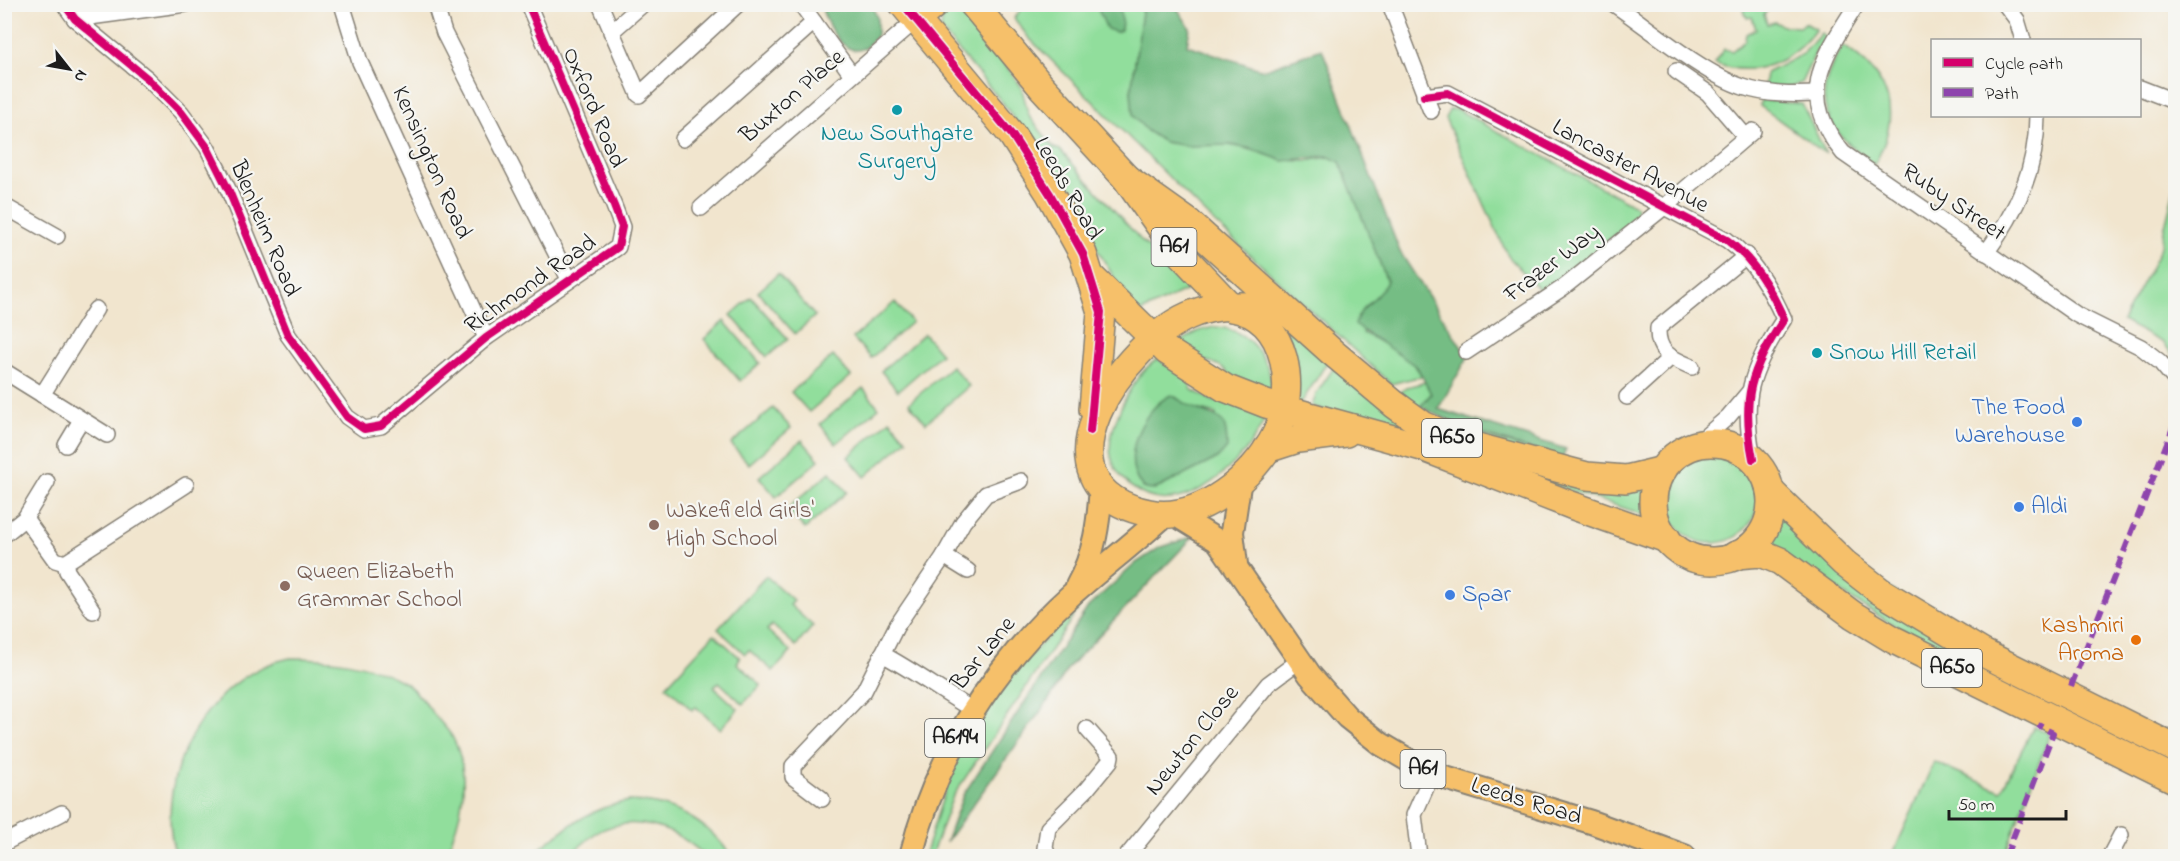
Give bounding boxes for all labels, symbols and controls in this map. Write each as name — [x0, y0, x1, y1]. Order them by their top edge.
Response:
north arrow — [39, 39, 99, 99]
legend — [1931, 39, 2141, 117]
street label: Buxton Place — [732, 41, 854, 153]
street label: Oxford Road — [552, 42, 634, 174]
text: Cycle path — [1985, 52, 2063, 78]
text: N — [67, 65, 93, 87]
street label: Kensington Road — [382, 81, 481, 245]
text: Path — [1985, 82, 2019, 108]
marker: New Southgate Surgery — [890, 103, 904, 117]
street label: Lancaster Avenue — [1545, 111, 1715, 223]
place label: New Southgate Surgery — [821, 117, 973, 181]
street label: Leeds Road — [1023, 131, 1111, 248]
street label: Blenheim Road — [219, 155, 309, 303]
street label: Ruby Street — [1893, 155, 2012, 252]
street label: Frazer Way — [1496, 216, 1609, 313]
street label: Richmond Road — [458, 226, 605, 344]
road number: A61 — [1152, 228, 1196, 266]
place label: Snow Hill Retail — [1829, 336, 1976, 371]
marker: Snow Hill Retail — [1810, 346, 1824, 360]
place label: The Food Warehouse — [1955, 391, 2066, 454]
marker: The Food Warehouse — [2070, 415, 2084, 429]
road number: A650 — [1422, 419, 1482, 457]
place label: Aldi — [2031, 490, 2068, 525]
place label: Wakefield Girls' High School — [666, 494, 815, 557]
marker: Aldi — [2012, 500, 2026, 514]
marker: Wakefield Girls' High School — [647, 518, 661, 532]
place label: Queen Elizabeth Grammar School — [297, 555, 462, 618]
place label: Spar — [1462, 578, 1511, 613]
marker: Queen Elizabeth Grammar School — [278, 579, 292, 593]
marker: Spar — [1443, 588, 1457, 602]
street label: Bar Lane — [942, 609, 1025, 700]
place label: Kashmiri Aroma — [2041, 609, 2124, 672]
marker: Kashmiri Aroma — [2129, 633, 2143, 647]
road number: A650 — [1922, 649, 1982, 687]
street label: Newton Close — [1137, 678, 1249, 804]
road number: A6194 — [925, 719, 985, 757]
road number: A61 — [1400, 750, 1446, 788]
street label: Leeds Road — [1466, 769, 1586, 836]
scale bar — [1949, 783, 2066, 821]
text: 50 m — [1958, 793, 1995, 819]

